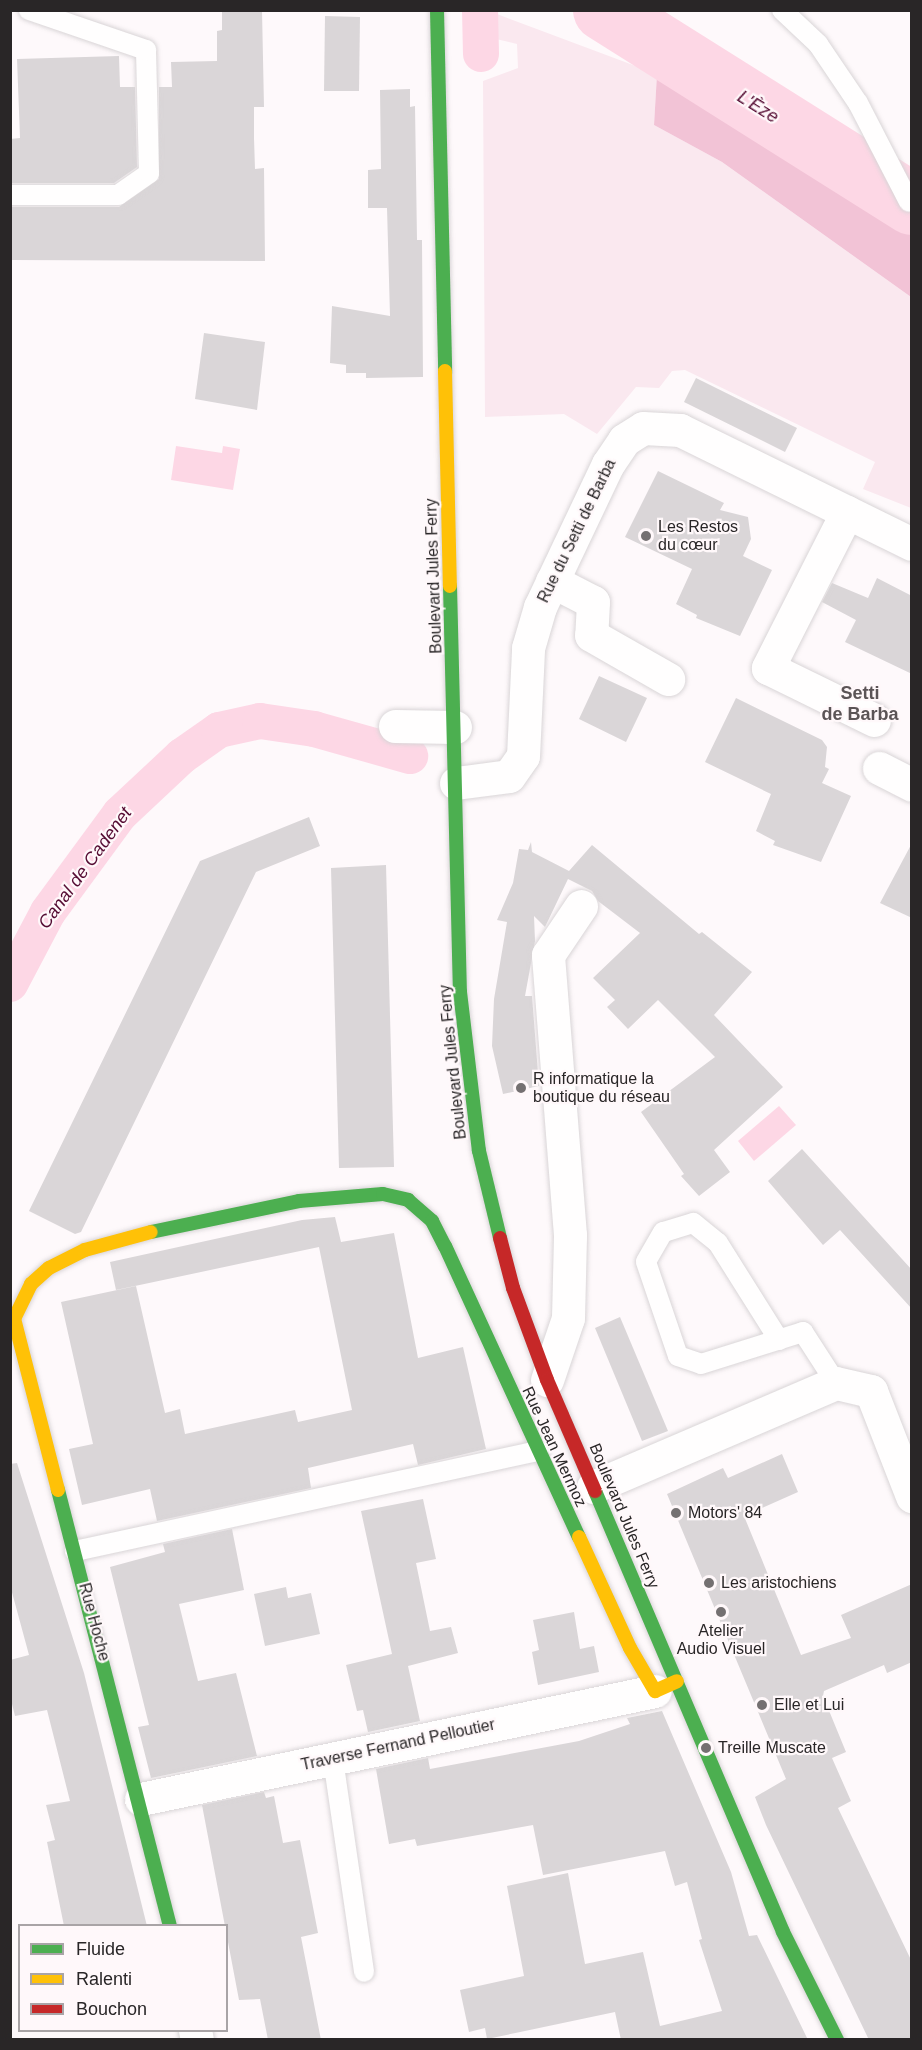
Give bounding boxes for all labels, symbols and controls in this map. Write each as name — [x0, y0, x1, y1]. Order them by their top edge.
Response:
water label: L'Èze — [733, 86, 783, 128]
street label: Rue du Setti de Barba — [534, 456, 620, 606]
street label: Boulevard Jules Ferry — [422, 498, 446, 654]
place label: Les Restos du cœur — [658, 517, 738, 555]
marker: Les Restos du cœur — [639, 529, 653, 543]
district label: Setti de Barba — [821, 683, 899, 726]
water label: Canal de Cadenet — [34, 803, 136, 933]
street label: Boulevard Jules Ferry — [435, 984, 471, 1140]
place label: R informatique la boutique du réseau — [533, 1069, 670, 1107]
marker: R informatique la boutique du réseau — [514, 1081, 528, 1095]
street label: Rue Jean Mermoz — [518, 1384, 590, 1510]
street label: Boulevard Jules Ferry — [585, 1441, 663, 1591]
place label: Motors' 84 — [688, 1503, 762, 1523]
marker: Motors' 84 — [669, 1506, 683, 1520]
place label: Les aristochiens — [721, 1573, 837, 1593]
marker: Les aristochiens — [702, 1576, 716, 1590]
street label: Rue Hoche — [74, 1581, 114, 1663]
marker: Atelier Audio Visuel — [714, 1605, 728, 1619]
place label: Atelier Audio Visuel — [677, 1621, 765, 1659]
place label: Elle et Lui — [774, 1695, 844, 1715]
marker: Elle et Lui — [755, 1698, 769, 1712]
street label: Traverse Fernand Pelloutier — [299, 1715, 497, 1775]
place label: Treille Muscate — [718, 1738, 826, 1758]
marker: Treille Muscate — [699, 1741, 713, 1755]
legend — [18, 1924, 228, 2032]
text: Fluide — [76, 1939, 125, 1959]
text: Ralenti — [76, 1969, 132, 1989]
text: Bouchon — [76, 1999, 147, 2019]

